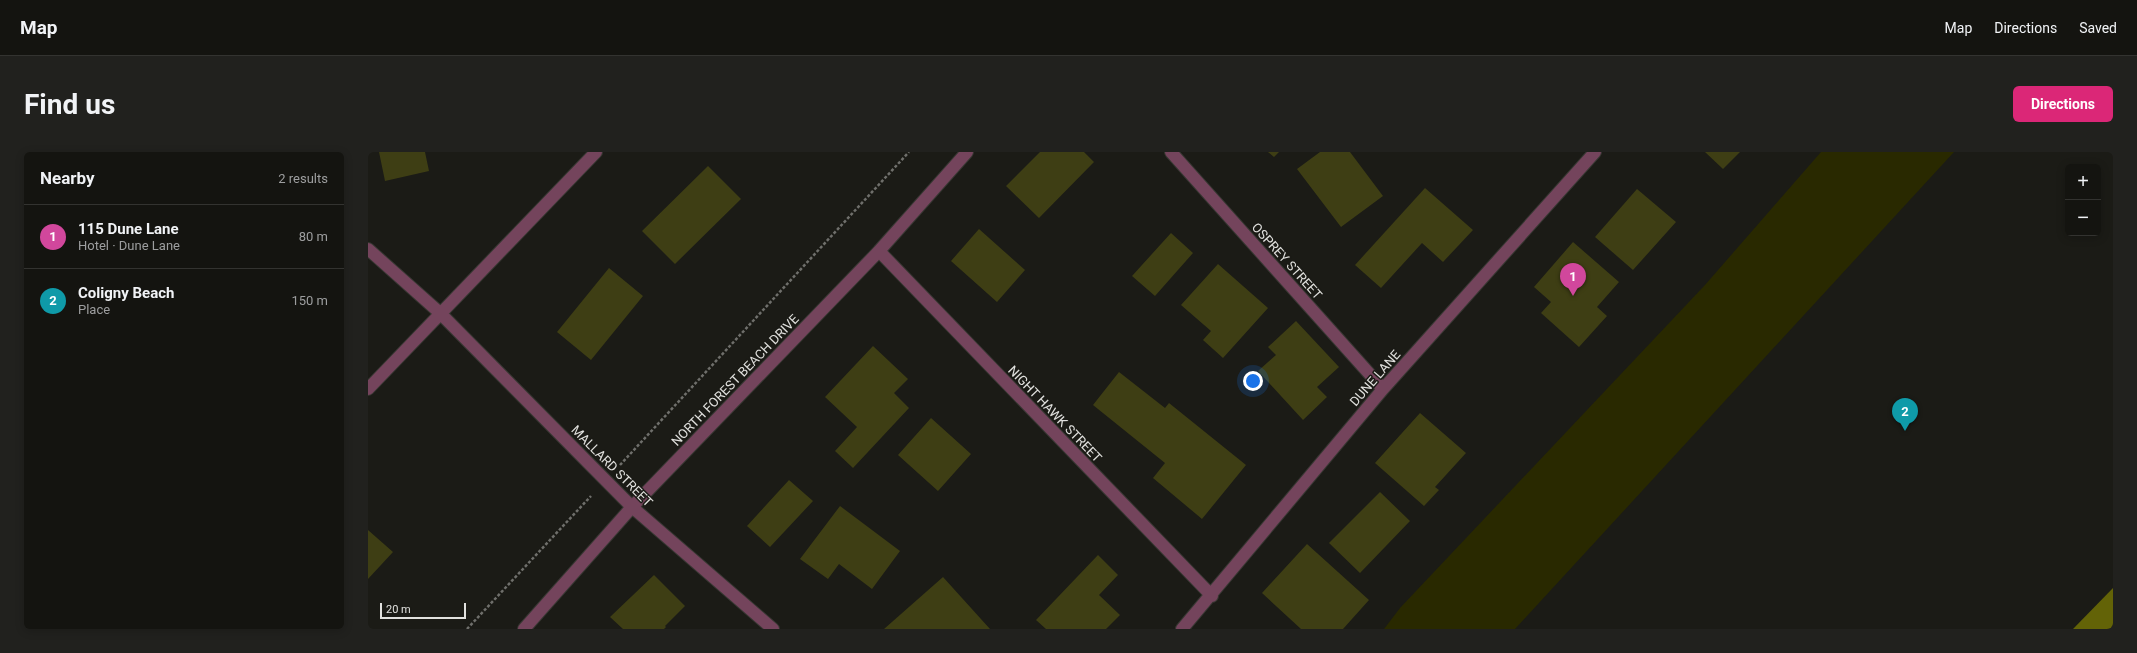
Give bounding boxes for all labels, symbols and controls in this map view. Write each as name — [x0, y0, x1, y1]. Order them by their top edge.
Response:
text: Map — [20, 16, 58, 39]
text: Map — [1945, 20, 1972, 36]
text: Directions — [1994, 20, 2057, 36]
text: Saved — [2079, 20, 2117, 36]
button: Directions — [2013, 86, 2113, 122]
text: Find us — [24, 88, 115, 121]
map controls — [2065, 164, 2101, 236]
button: + — [2065, 164, 2101, 200]
text: Nearby — [40, 168, 95, 188]
text: 2 results — [278, 171, 328, 186]
button: − — [2065, 200, 2101, 236]
text: 115 Dune Lane — [78, 220, 179, 238]
street label: OSPREY STREET — [1249, 220, 1325, 302]
text: 1 — [49, 229, 57, 244]
text: 80 m — [299, 229, 328, 244]
text: Hotel · Dune Lane — [78, 238, 180, 253]
pin: 1 — [1560, 263, 1586, 296]
text: Coligny Beach — [78, 284, 174, 302]
text: 2 — [49, 293, 57, 308]
text: 150 m — [291, 293, 328, 308]
text: Place — [78, 302, 110, 317]
street label: NORTH FOREST BEACH DRIVE — [668, 311, 802, 449]
street label: DUNE LANE — [1347, 347, 1403, 409]
street label: NIGHT HAWK STREET — [1005, 363, 1105, 465]
your location — [1243, 371, 1263, 391]
pin: 2 — [1892, 398, 1918, 431]
street label: MALLARD STREET — [568, 422, 656, 510]
scale bar — [380, 601, 466, 620]
text: 20 m — [386, 603, 411, 616]

